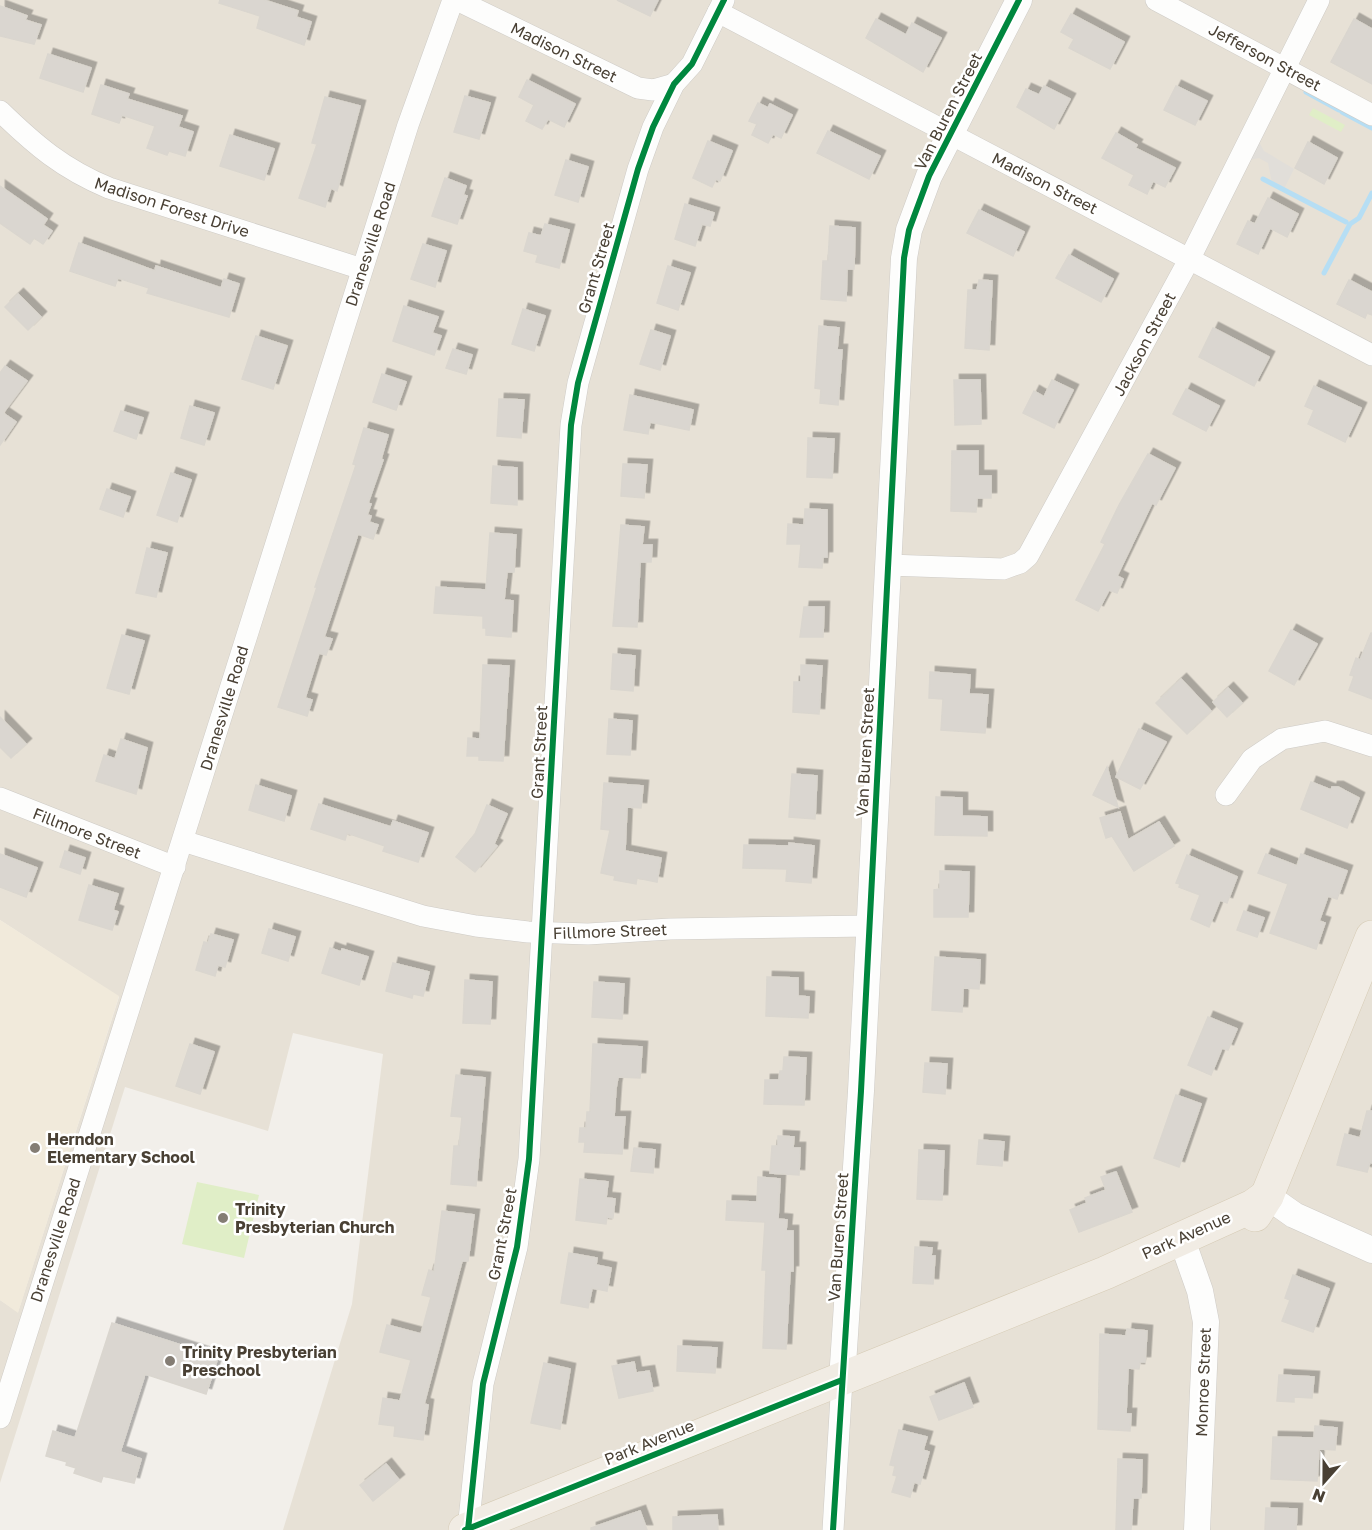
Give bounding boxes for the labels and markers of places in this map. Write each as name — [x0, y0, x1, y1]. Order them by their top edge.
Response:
place label: Herndon Elementary School — [47, 1129, 196, 1167]
marker: Herndon Elementary School — [28, 1141, 42, 1155]
place label: Trinity Presbyterian Church — [235, 1199, 394, 1237]
marker: Trinity Presbyterian Church — [216, 1211, 230, 1225]
place label: Trinity Presbyterian Preschool — [182, 1342, 337, 1380]
marker: Trinity Presbyterian Preschool — [163, 1354, 177, 1368]

